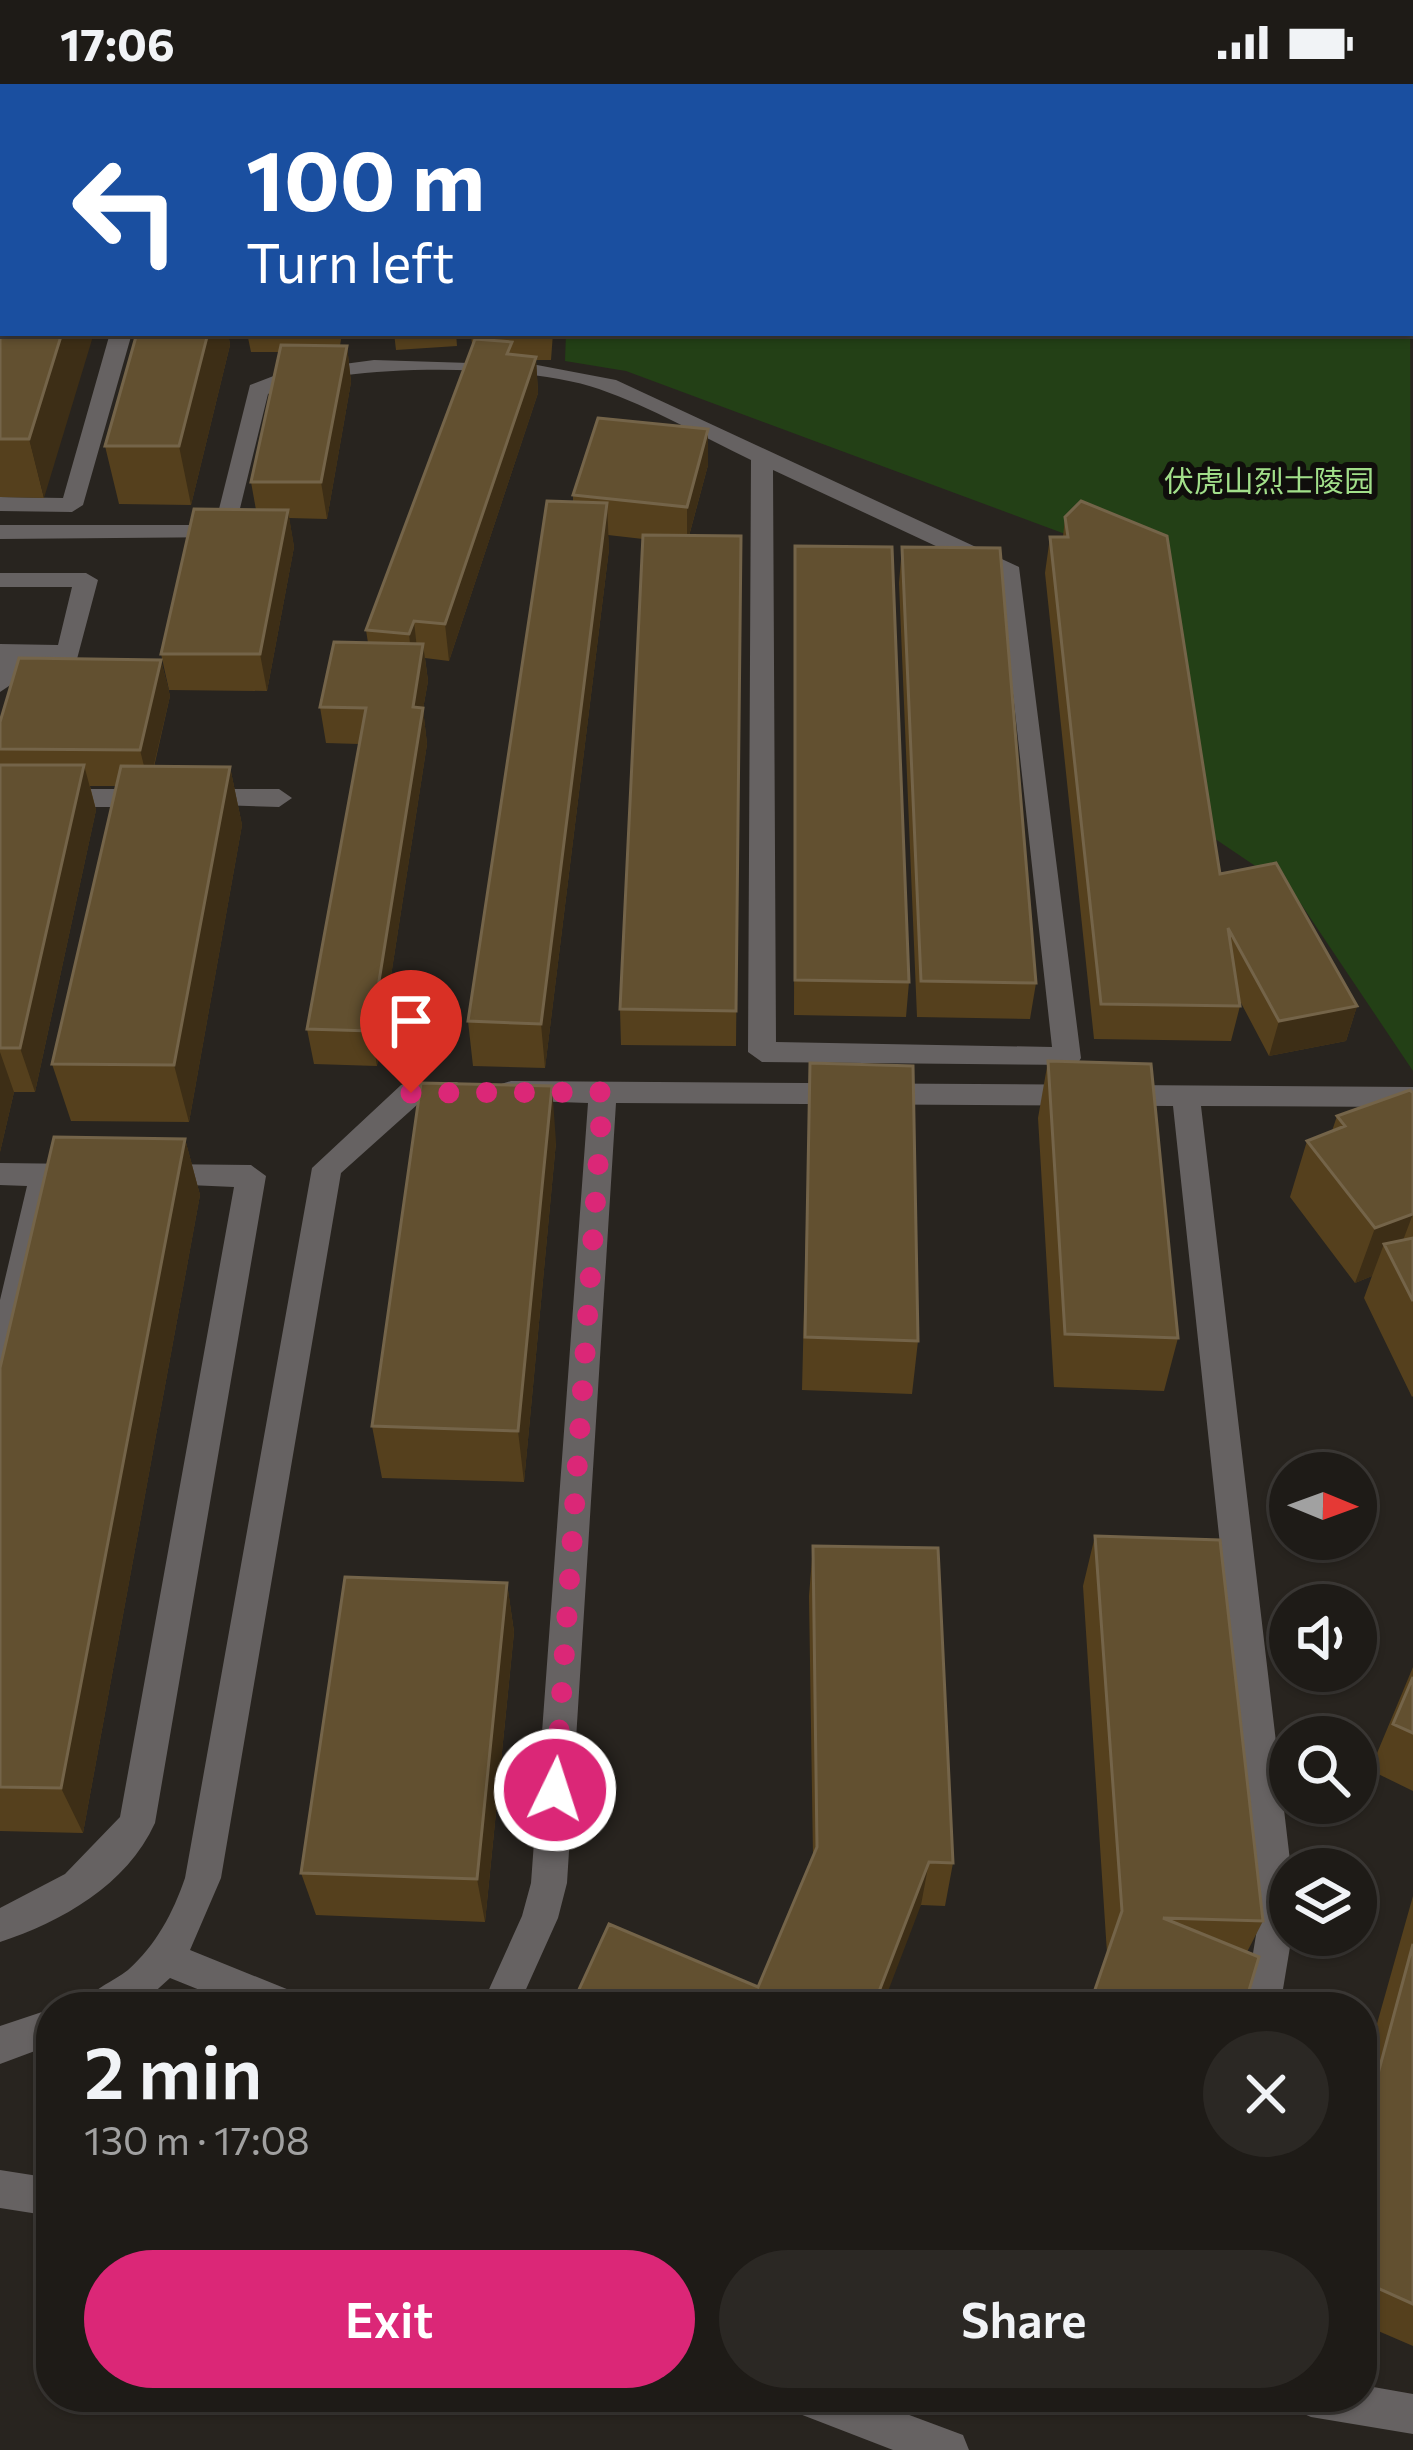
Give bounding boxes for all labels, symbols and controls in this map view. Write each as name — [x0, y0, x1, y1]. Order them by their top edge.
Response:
text: 17:06 — [60, 15, 175, 70]
text: 100 m — [246, 126, 485, 228]
icon: left — [48, 132, 204, 288]
text: Turn left — [246, 228, 454, 294]
park label: 伏虎山烈士陵园 — [1164, 461, 1374, 498]
pin — [360, 970, 462, 1093]
icon: arrive — [378, 988, 444, 1054]
north arrow — [1269, 1452, 1377, 1560]
map controls — [1269, 1452, 1377, 1956]
button: sound — [1269, 1584, 1377, 1692]
button: search — [1269, 1716, 1377, 1824]
position arrow — [492, 1727, 618, 1853]
button: layers — [1269, 1848, 1377, 1956]
text: 2 min — [84, 2026, 262, 2114]
button: close — [1203, 2031, 1329, 2157]
text: 130 m · 17:08 — [84, 2115, 310, 2163]
button: Exit — [84, 2250, 695, 2388]
button: Share — [719, 2250, 1329, 2388]

